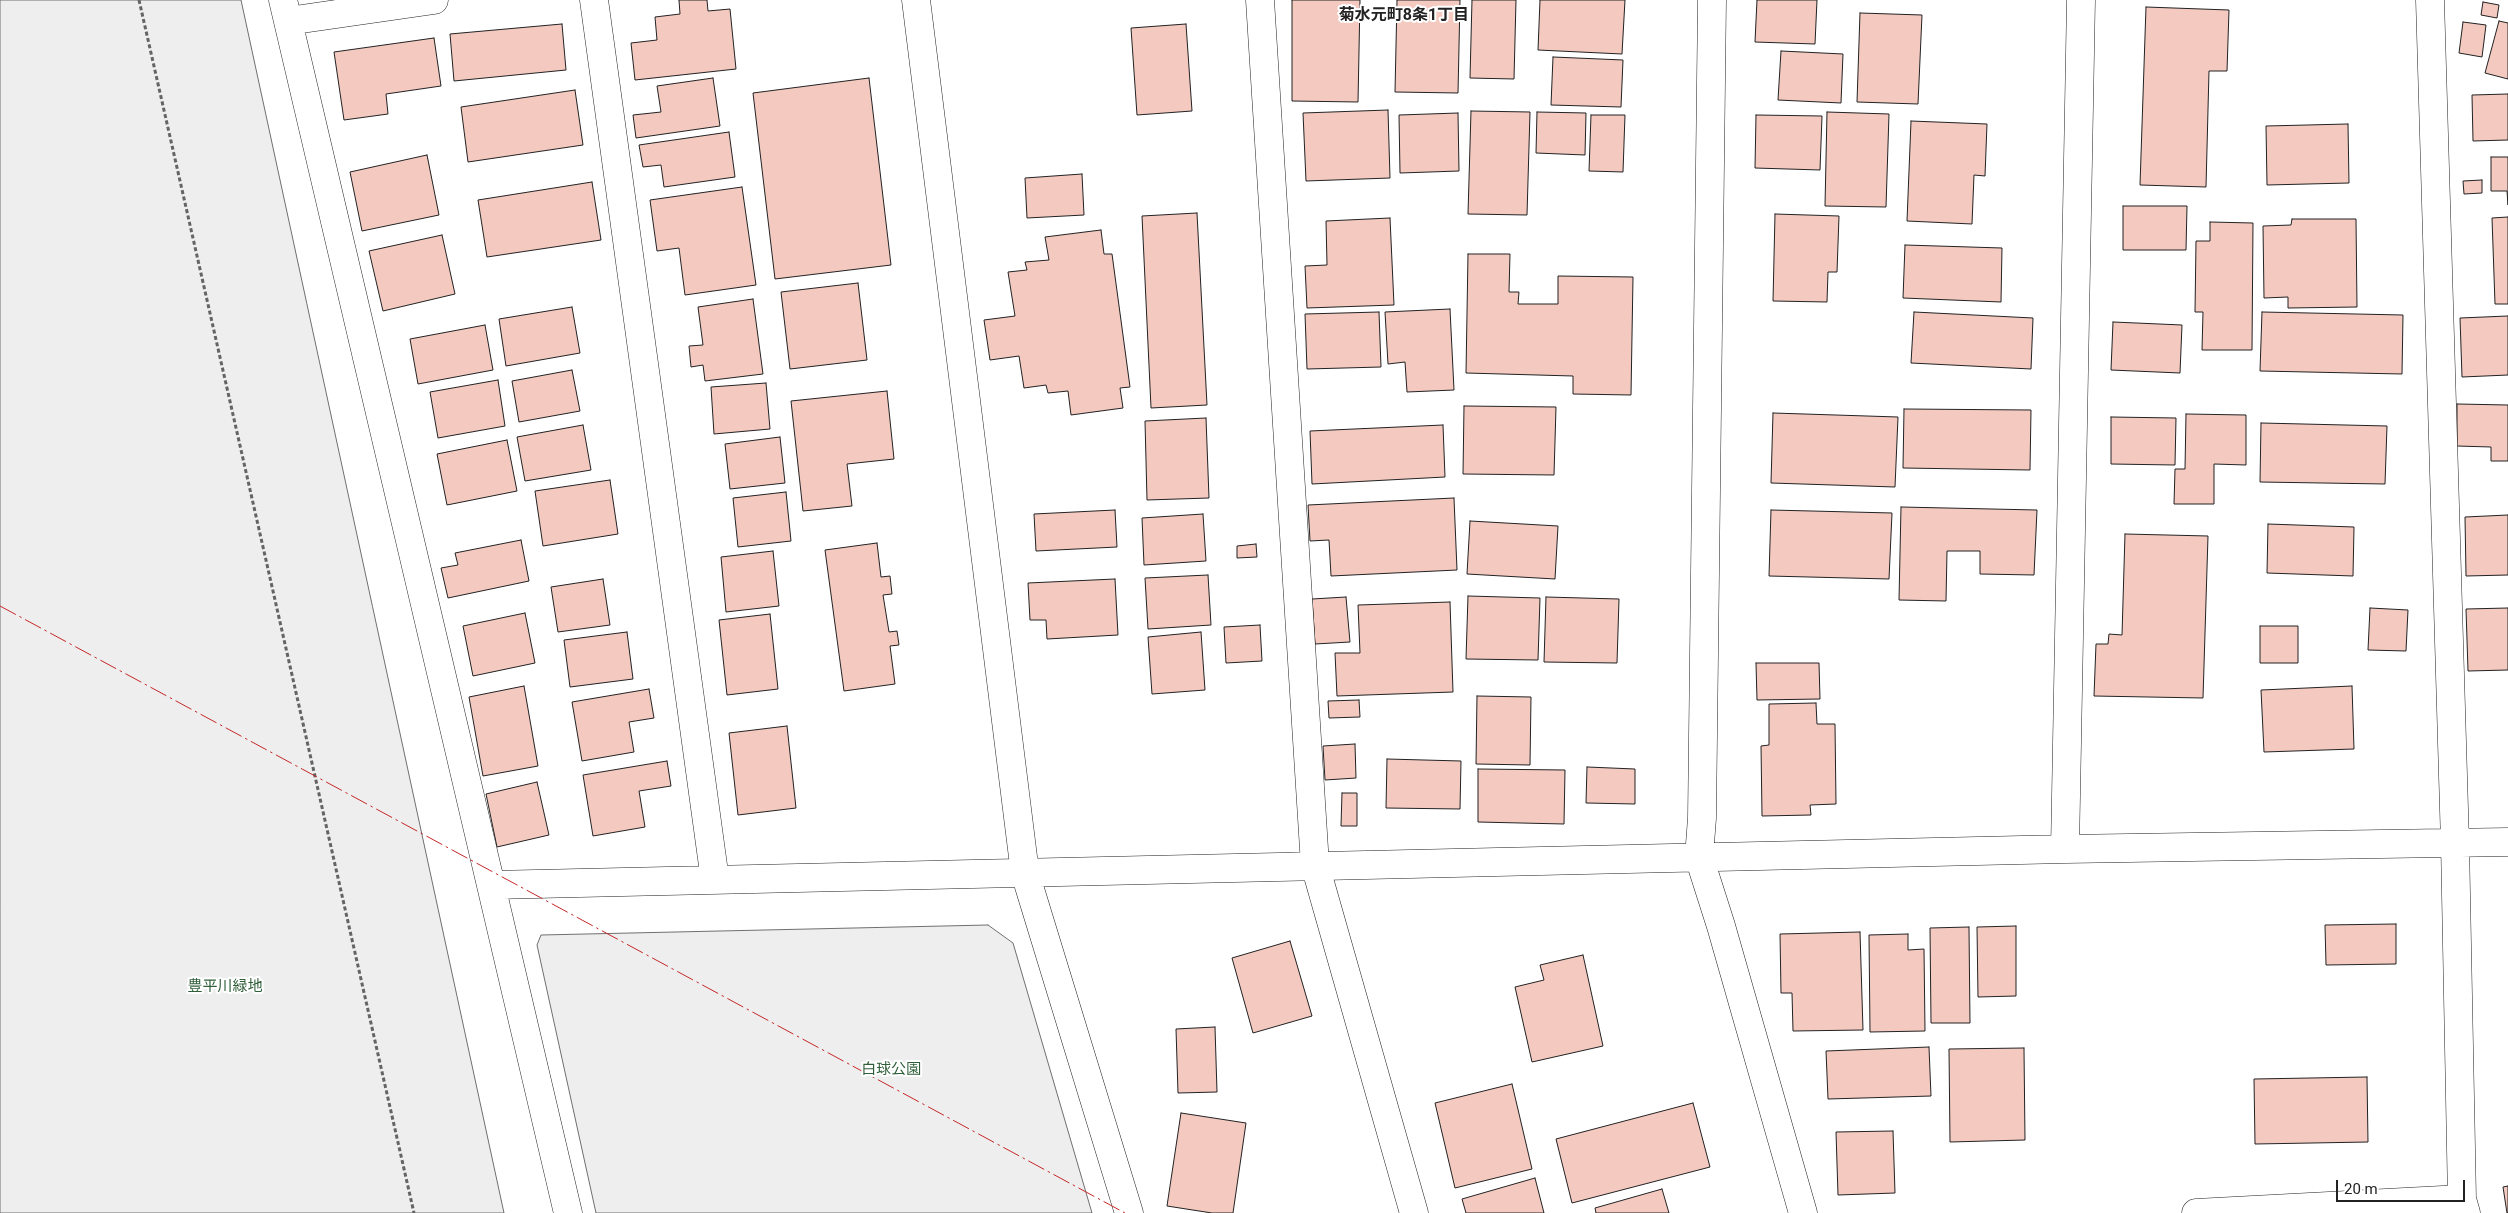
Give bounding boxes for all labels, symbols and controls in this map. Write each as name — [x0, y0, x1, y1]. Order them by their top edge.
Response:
district label: 菊水元町8条1丁目 — [1339, 6, 1469, 26]
park label: 豊平川緑地 — [188, 978, 262, 996]
park label: 白球公園 — [861, 1061, 921, 1079]
scale bar — [2338, 1170, 2467, 1202]
text: 20 m — [2344, 1180, 2378, 1198]

